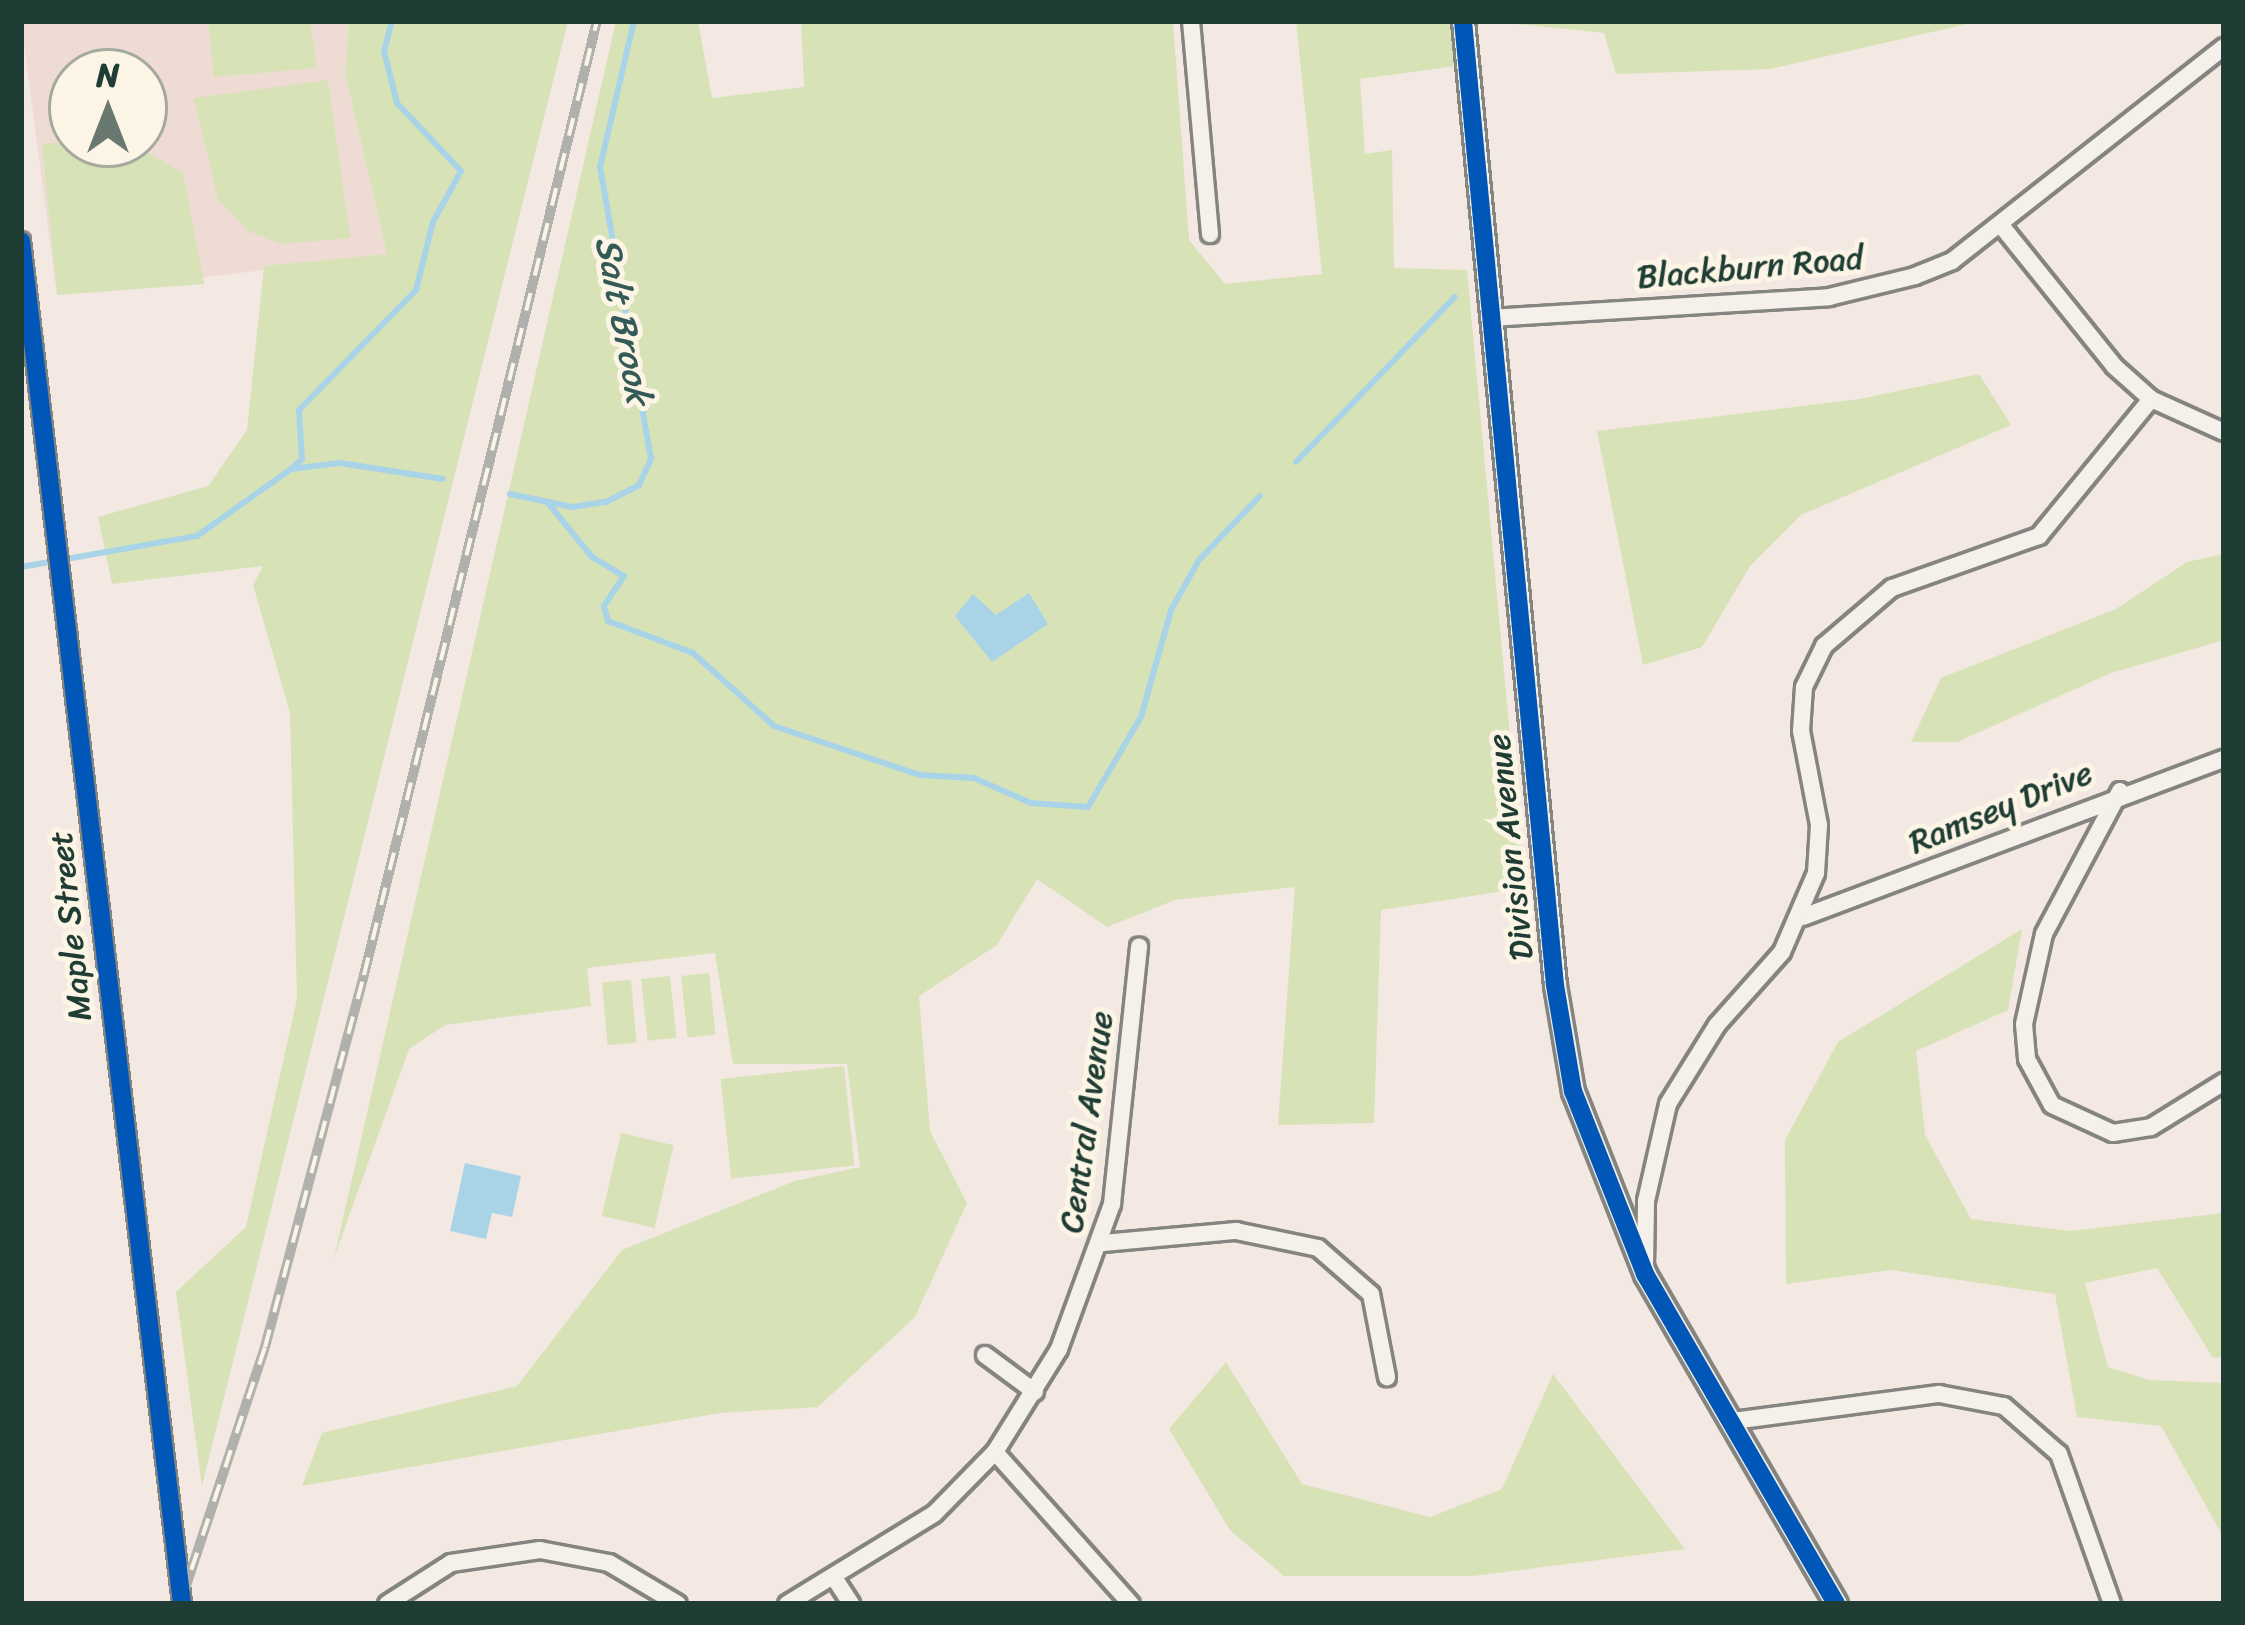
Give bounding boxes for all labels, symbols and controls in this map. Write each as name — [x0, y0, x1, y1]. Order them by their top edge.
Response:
text: N — [97, 46, 119, 104]
north arrow — [48, 48, 168, 168]
water label: Salt Brook — [586, 233, 660, 407]
street label: Blackburn Road — [1635, 238, 1865, 298]
street label: Division Avenue — [1479, 732, 1543, 962]
street label: Ramsey Drive — [1904, 753, 2098, 863]
street label: Maple Street — [41, 829, 101, 1023]
street label: Central Avenue — [1052, 1009, 1122, 1235]

